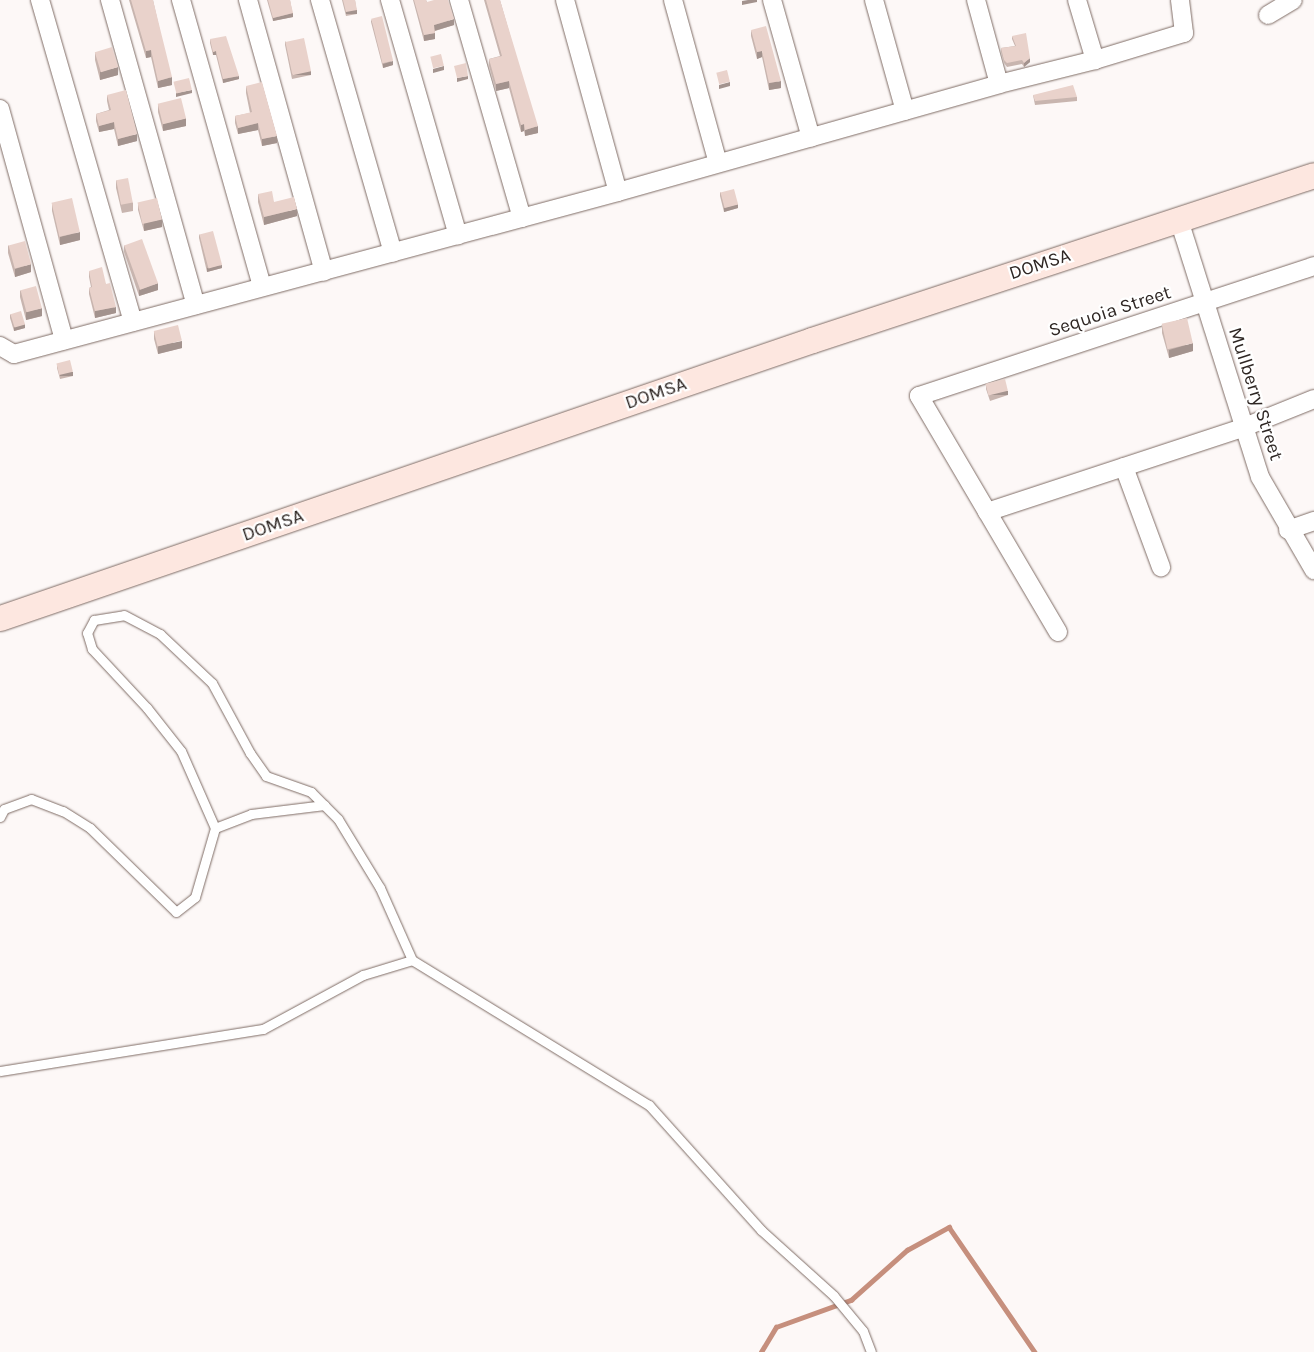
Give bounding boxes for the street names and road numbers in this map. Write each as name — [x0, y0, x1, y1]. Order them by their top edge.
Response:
street label: DOMSA — [1006, 244, 1074, 286]
street label: Sequoia Street — [1046, 282, 1174, 342]
street label: Mullberry Street — [1223, 325, 1287, 463]
street label: DOMSA — [622, 373, 690, 415]
street label: DOMSA — [239, 505, 307, 547]

